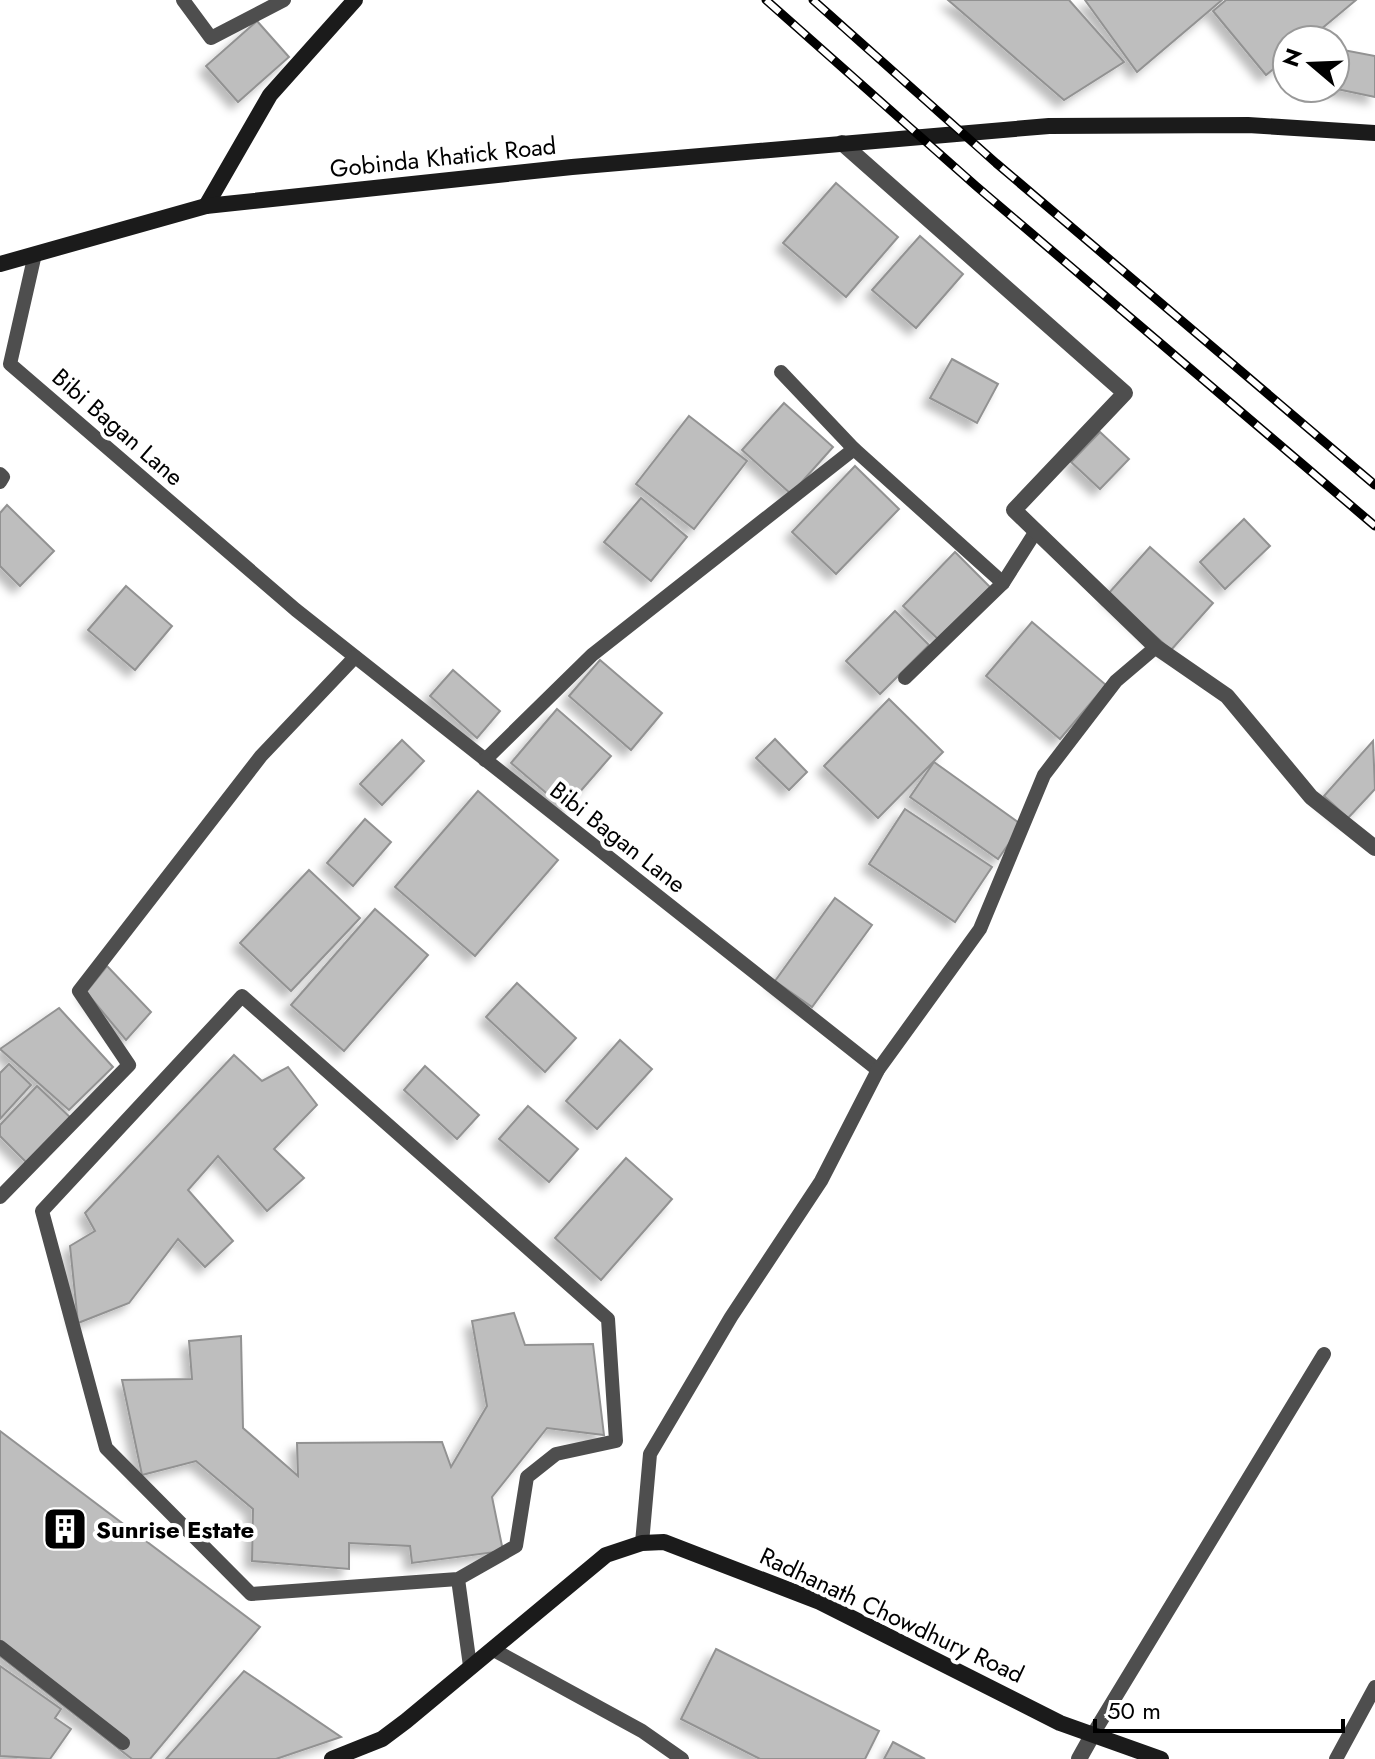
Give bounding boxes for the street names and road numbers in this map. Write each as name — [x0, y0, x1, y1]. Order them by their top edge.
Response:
street label: Gobinda Khatick Road — [328, 128, 558, 186]
street label: Bibi Bagan Lane — [45, 360, 191, 494]
street label: Bibi Bagan Lane — [543, 773, 693, 901]
street label: Radhanath Chowdhury Road — [754, 1538, 1030, 1692]

